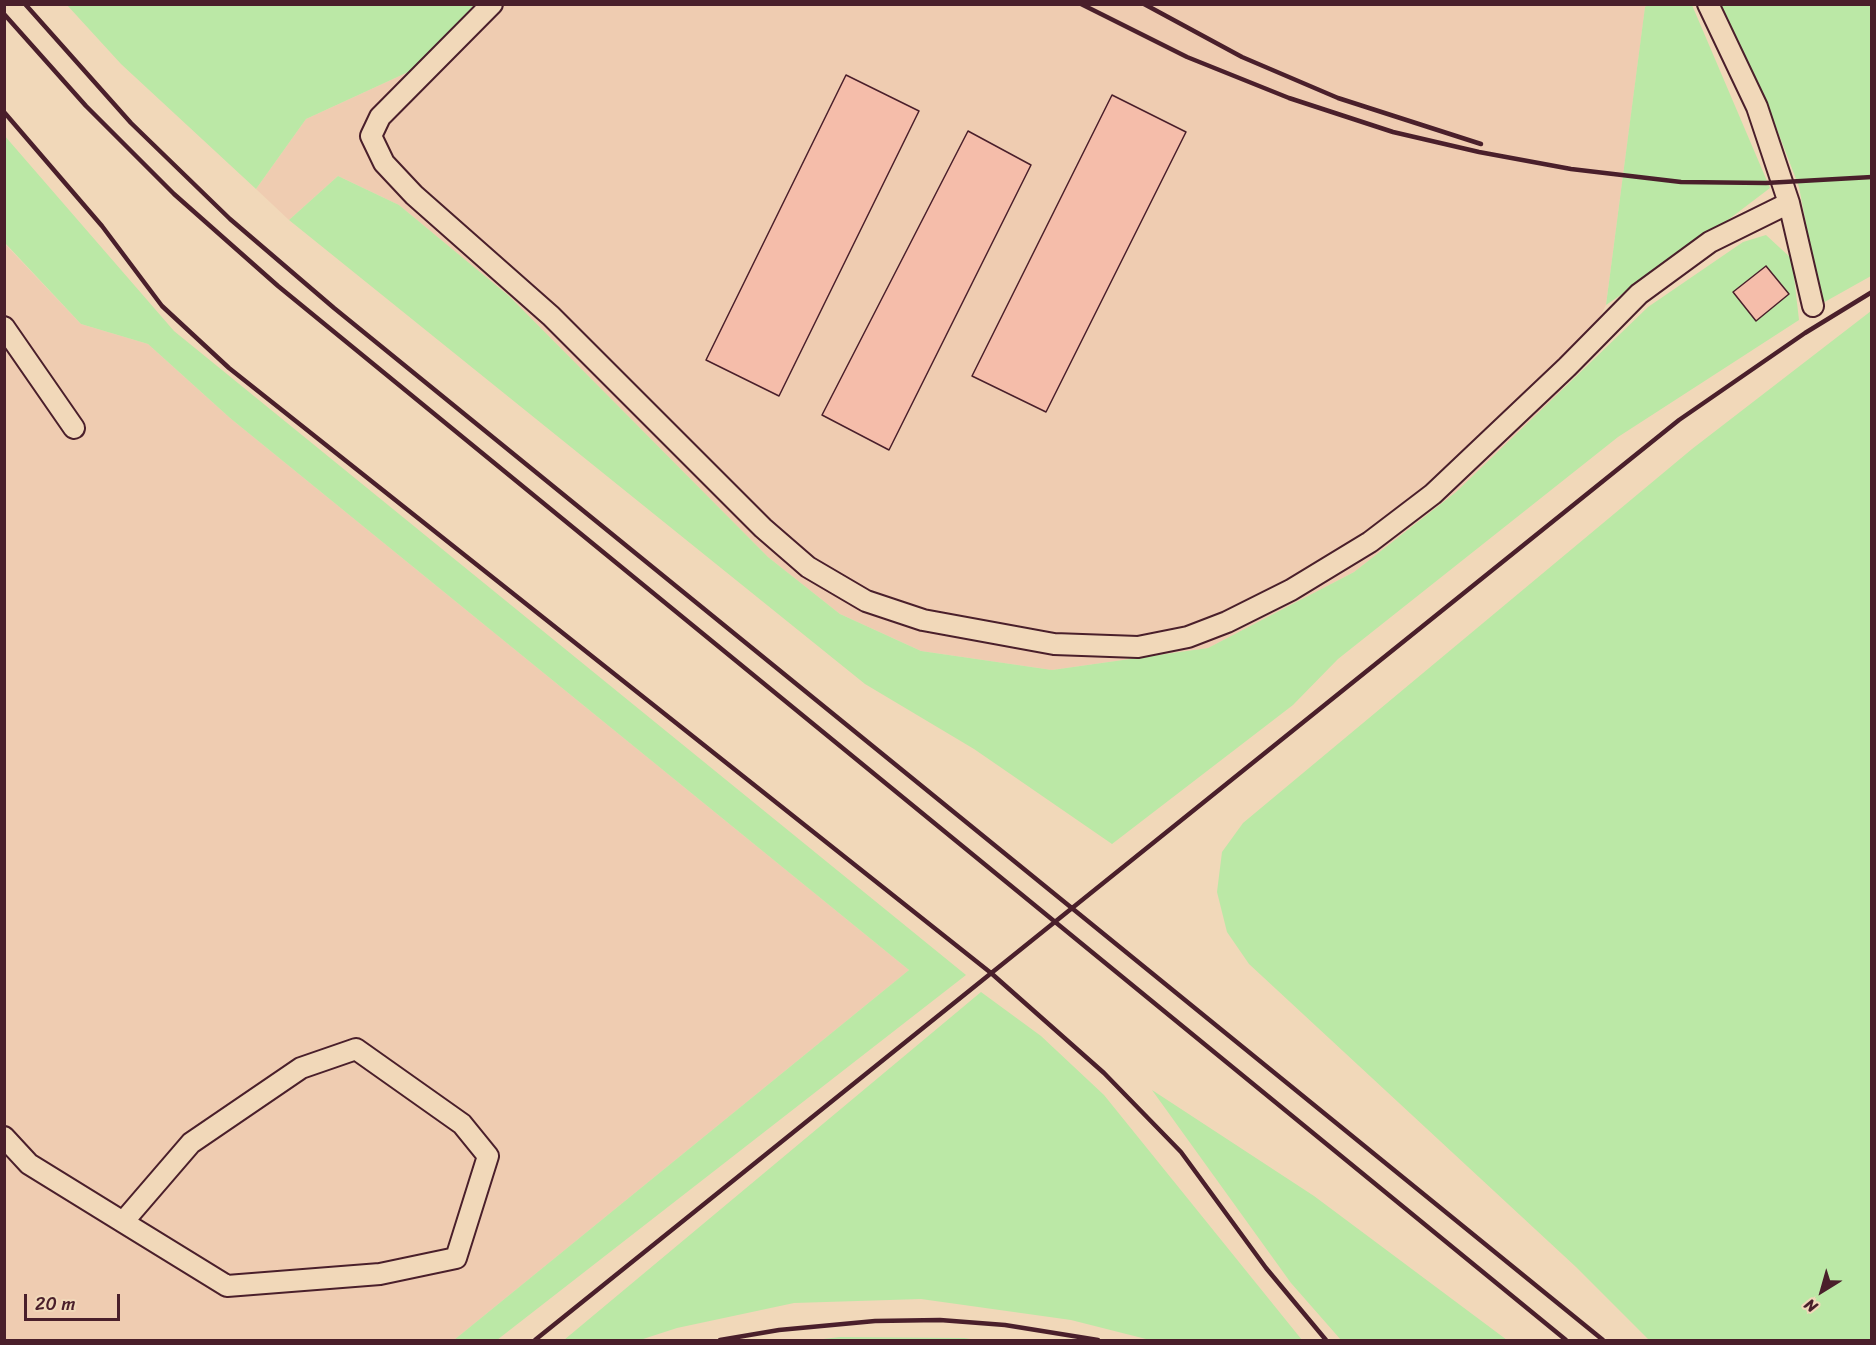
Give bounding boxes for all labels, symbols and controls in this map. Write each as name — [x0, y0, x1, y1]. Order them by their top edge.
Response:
north arrow — [1792, 1261, 1852, 1321]
scale bar — [27, 1282, 123, 1320]
text: 20 m — [35, 1288, 75, 1320]
text: N — [1798, 1291, 1824, 1321]

